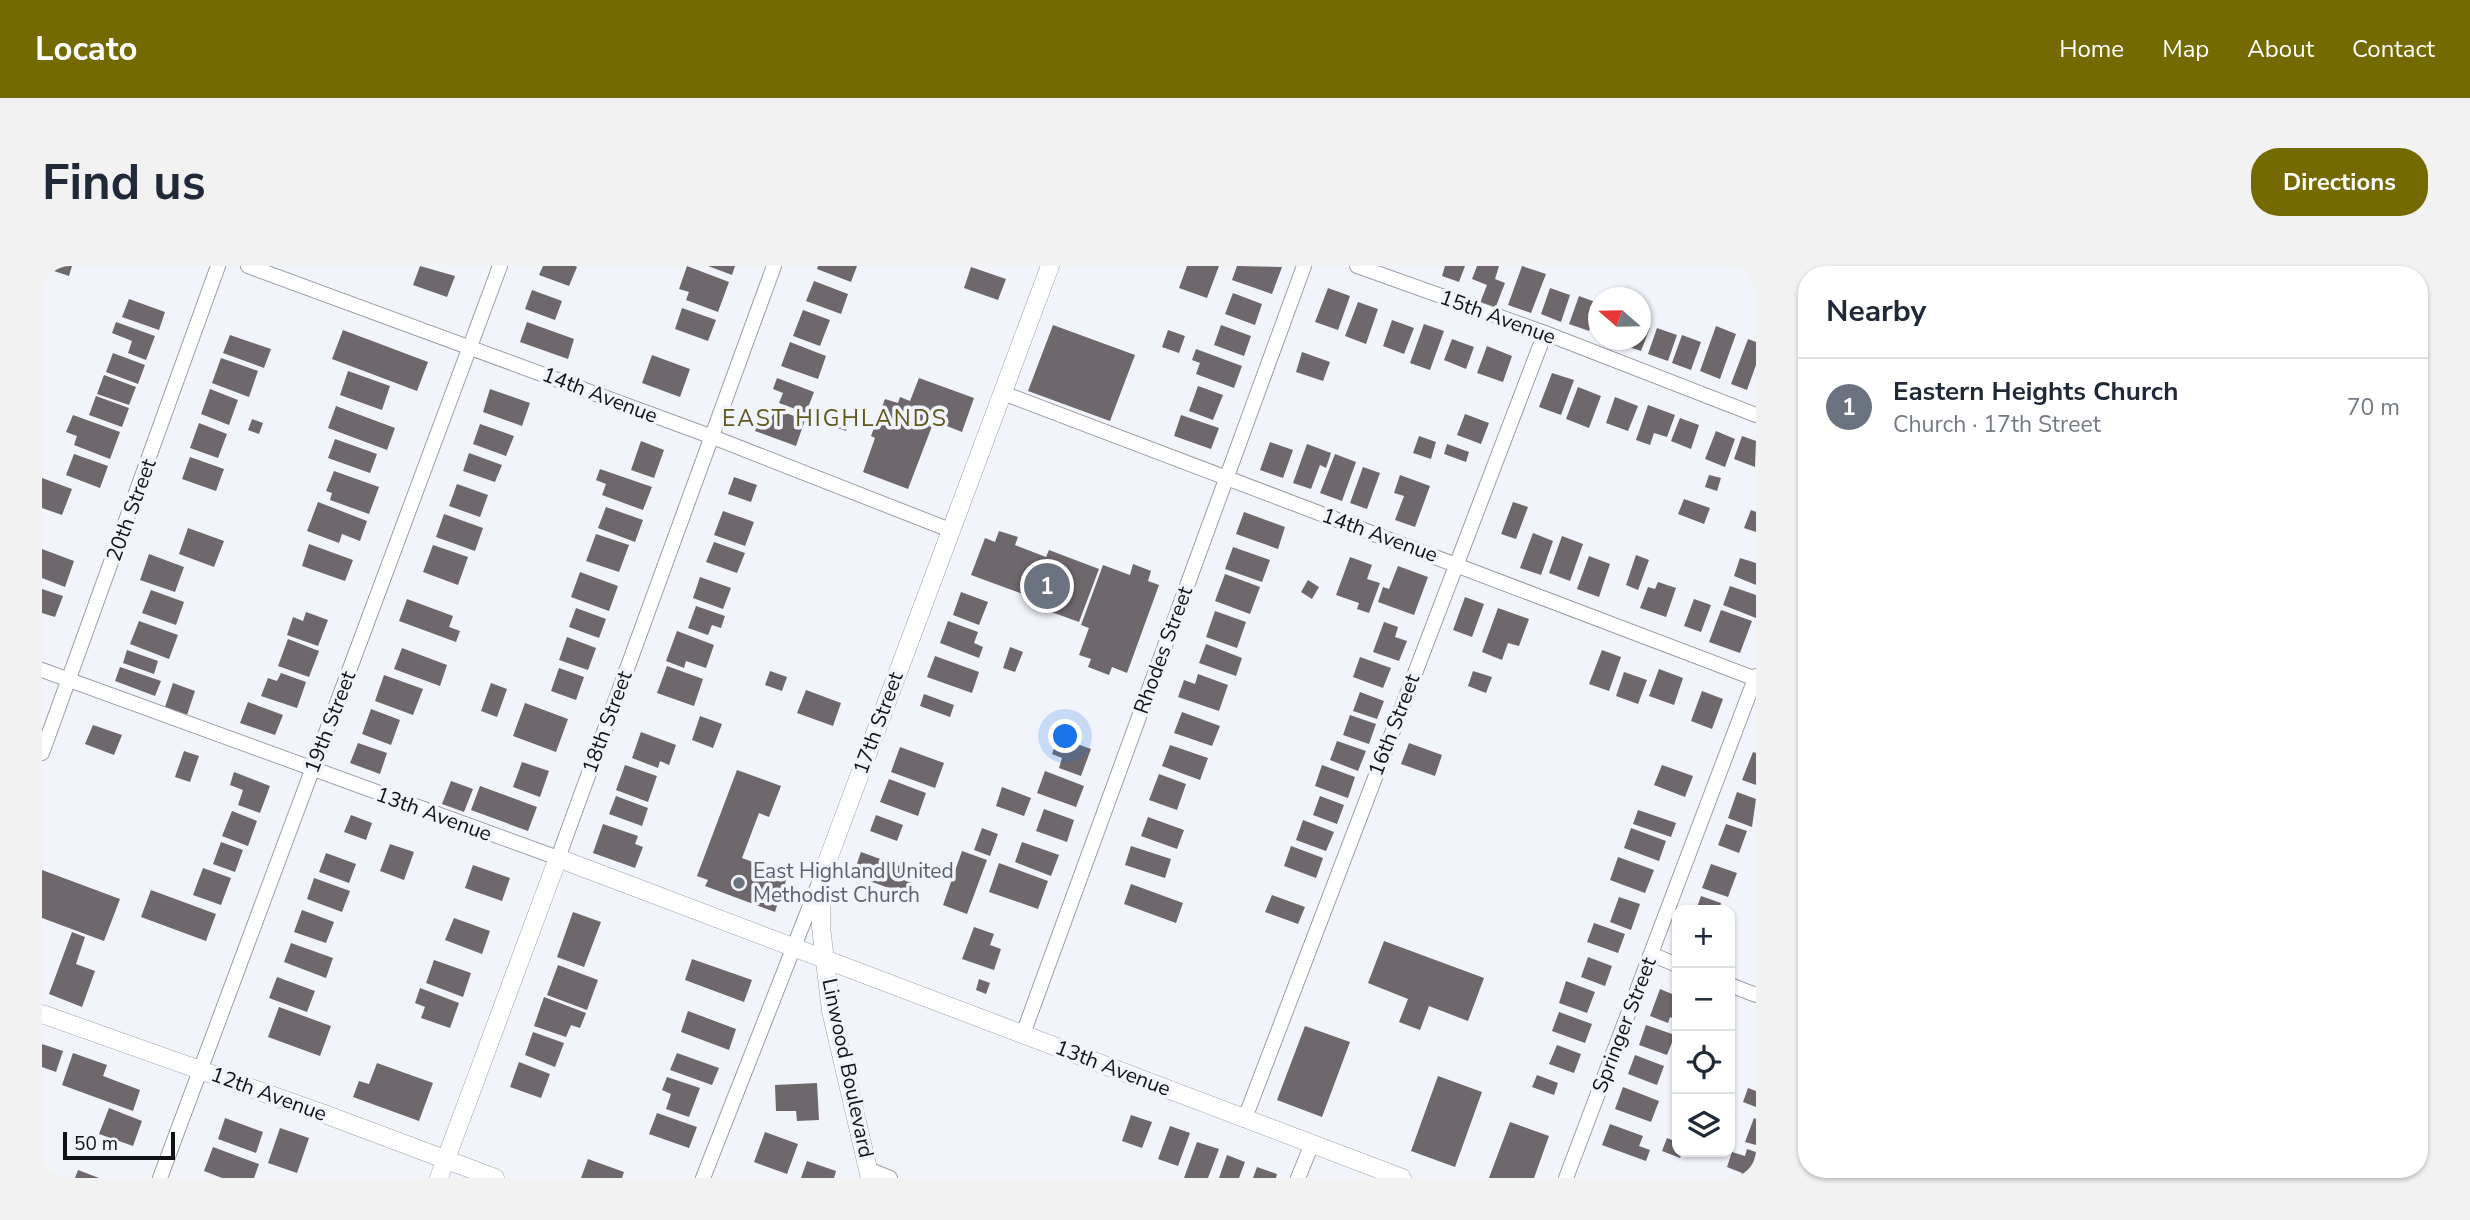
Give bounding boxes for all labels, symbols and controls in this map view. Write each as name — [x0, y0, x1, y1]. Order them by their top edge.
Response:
text: Locato — [35, 27, 137, 72]
text: Home — [2059, 33, 2124, 65]
text: Map — [2162, 33, 2209, 65]
text: About — [2247, 33, 2314, 65]
text: Contact — [2352, 33, 2435, 65]
button: Directions — [2251, 148, 2428, 216]
text: Find us — [42, 149, 206, 216]
street label: 15th Avenue — [1436, 283, 1560, 351]
north arrow — [1588, 287, 1651, 350]
text: Nearby — [1826, 291, 1926, 332]
street label: 14th Avenue — [538, 360, 662, 430]
text: Eastern Heights Church — [1893, 374, 2178, 409]
text: 1 — [1842, 392, 1856, 423]
text: 70 m — [2347, 392, 2400, 423]
district label: EAST HIGHLANDS — [722, 403, 948, 434]
text: Church · 17th Street — [1893, 409, 2101, 440]
street label: 20th Street — [100, 454, 163, 565]
street label: 14th Avenue — [1318, 501, 1442, 569]
pin: 1 — [1024, 560, 1070, 612]
street label: Rhodes Street — [1127, 582, 1199, 718]
street label: 19th Street — [298, 666, 363, 777]
street label: 18th Street — [576, 666, 639, 777]
street label: 17th Street — [847, 667, 910, 778]
street label: 16th Street — [1362, 669, 1427, 780]
your location — [1048, 719, 1082, 753]
street label: 13th Avenue — [372, 780, 496, 848]
place label: East Highland United Methodist Church — [753, 857, 954, 909]
marker: East Highland United Methodist Church — [731, 875, 747, 891]
map controls — [1672, 905, 1735, 1157]
button: + — [1672, 905, 1735, 968]
street label: Springer Street — [1585, 953, 1663, 1097]
button: − — [1672, 968, 1735, 1031]
street label: Linwood Boulevard — [815, 976, 881, 1160]
button: locate — [1672, 1031, 1735, 1094]
street label: 13th Avenue — [1051, 1033, 1175, 1103]
street label: 12th Avenue — [207, 1060, 331, 1128]
button: layers — [1672, 1094, 1735, 1157]
scale bar — [63, 1129, 175, 1161]
text: 50 m — [74, 1131, 118, 1157]

